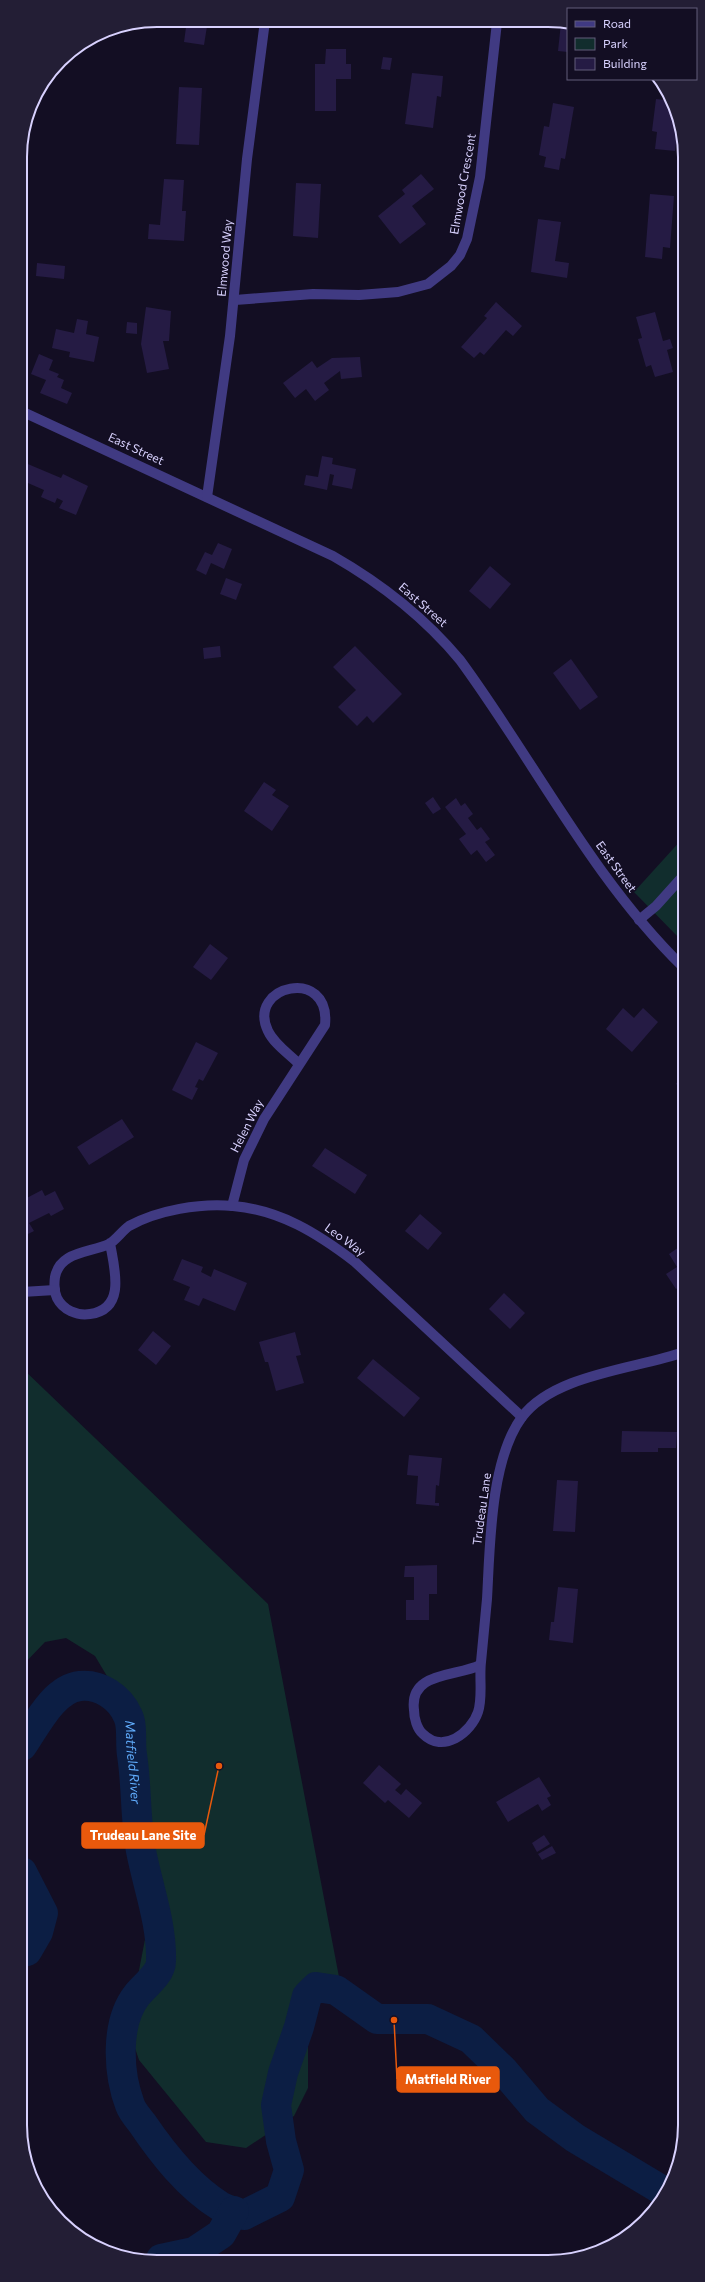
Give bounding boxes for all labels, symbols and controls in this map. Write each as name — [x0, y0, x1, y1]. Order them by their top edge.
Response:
legend — [567, 8, 697, 80]
text: Road — [603, 16, 631, 30]
text: Park — [603, 36, 629, 50]
text: Building — [603, 56, 647, 70]
street label: Elmwood Crescent — [446, 132, 478, 235]
street label: Elmwood Way — [214, 219, 234, 297]
street label: East Street — [106, 429, 167, 467]
street label: East Street — [396, 579, 451, 629]
street label: East Street — [594, 838, 640, 895]
street label: Helen Way — [227, 1097, 265, 1154]
street label: Leo Way — [323, 1220, 369, 1259]
street label: Trudeau Lane — [469, 1472, 493, 1546]
water label: Matfield River — [122, 1719, 144, 1805]
callout: Trudeau Lane Site — [82, 1823, 204, 1848]
text: Trudeau Lane Site — [90, 1827, 196, 1843]
callout: Matfield River — [397, 2067, 499, 2092]
text: Matfield River — [405, 2071, 492, 2087]

